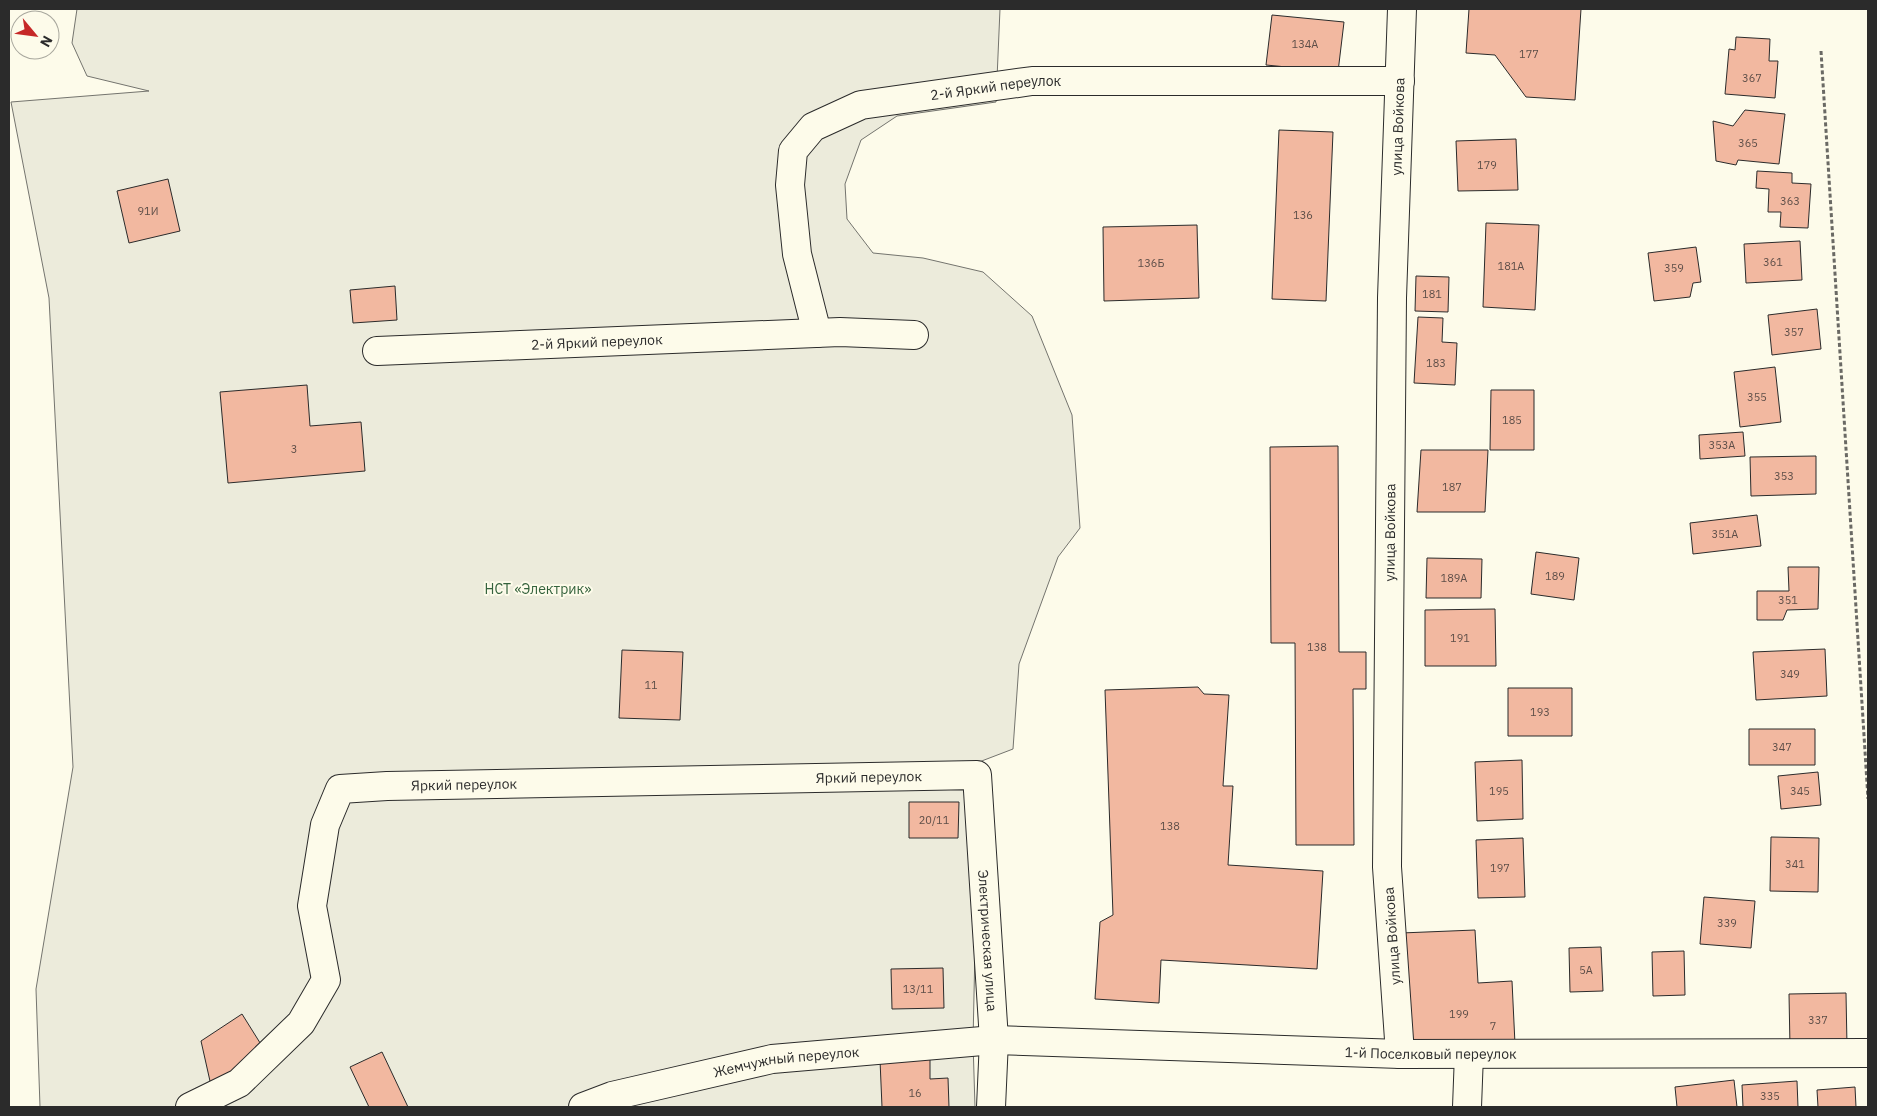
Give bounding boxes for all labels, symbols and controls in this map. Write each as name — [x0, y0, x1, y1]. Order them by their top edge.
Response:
north arrow — [10, 10, 60, 60]
text: N — [36, 33, 57, 50]
house number: 134А — [1292, 37, 1318, 51]
house number: 177 — [1519, 47, 1539, 61]
house number: 367 — [1742, 71, 1762, 85]
street label: 2-й Яркий переулок — [929, 72, 1062, 104]
street label: улица Войкова — [1387, 77, 1409, 176]
house number: 365 — [1738, 136, 1758, 150]
house number: 179 — [1477, 158, 1497, 172]
house number: 363 — [1780, 194, 1800, 208]
house number: 91И — [138, 204, 158, 218]
house number: 136 — [1293, 208, 1313, 222]
house number: 361 — [1763, 255, 1783, 269]
house number: 136Б — [1138, 256, 1164, 270]
house number: 181А — [1498, 259, 1524, 273]
house number: 359 — [1664, 261, 1684, 275]
house number: 181 — [1422, 287, 1442, 301]
house number: 357 — [1784, 325, 1804, 339]
street label: 2-й Яркий переулок — [531, 330, 663, 354]
house number: 183 — [1426, 356, 1446, 370]
house number: 355 — [1747, 390, 1767, 404]
house number: 185 — [1502, 413, 1522, 427]
house number: 353А — [1709, 438, 1735, 452]
house number: 3 — [291, 442, 297, 456]
house number: 353 — [1774, 469, 1794, 483]
house number: 187 — [1442, 480, 1462, 494]
street label: улица Войкова — [1381, 483, 1399, 582]
house number: 351А — [1712, 527, 1738, 541]
house number: 189 — [1545, 569, 1565, 583]
house number: 189А — [1441, 571, 1467, 585]
park label: НСТ «Электрик» — [485, 580, 591, 598]
house number: 351 — [1778, 593, 1798, 607]
house number: 191 — [1450, 631, 1470, 645]
house number: 138 — [1307, 640, 1327, 654]
house number: 349 — [1780, 667, 1800, 681]
house number: 11 — [644, 678, 658, 692]
house number: 193 — [1530, 705, 1550, 719]
house number: 347 — [1772, 740, 1792, 754]
street label: Яркий переулок — [816, 767, 922, 787]
street label: Яркий переулок — [411, 775, 518, 795]
house number: 195 — [1489, 784, 1509, 798]
house number: 345 — [1790, 784, 1810, 798]
house number: 20/11 — [919, 813, 950, 827]
house number: 138 — [1160, 819, 1180, 833]
house number: 341 — [1785, 857, 1805, 871]
house number: 197 — [1490, 861, 1510, 875]
street label: Электрическая улица — [974, 869, 1001, 1012]
street label: улица Войкова — [1380, 886, 1404, 985]
house number: 339 — [1717, 916, 1737, 930]
house number: 5А — [1579, 963, 1593, 977]
house number: 13/11 — [903, 982, 934, 996]
house number: 199 — [1449, 1007, 1469, 1021]
house number: 337 — [1808, 1013, 1828, 1027]
house number: 7 — [1490, 1019, 1496, 1033]
street label: Жемчужный переулок — [711, 1043, 860, 1081]
street label: 1-й Поселковый переулок — [1344, 1043, 1517, 1063]
house number: 16 — [908, 1086, 922, 1100]
house number: 335 — [1760, 1089, 1780, 1103]

